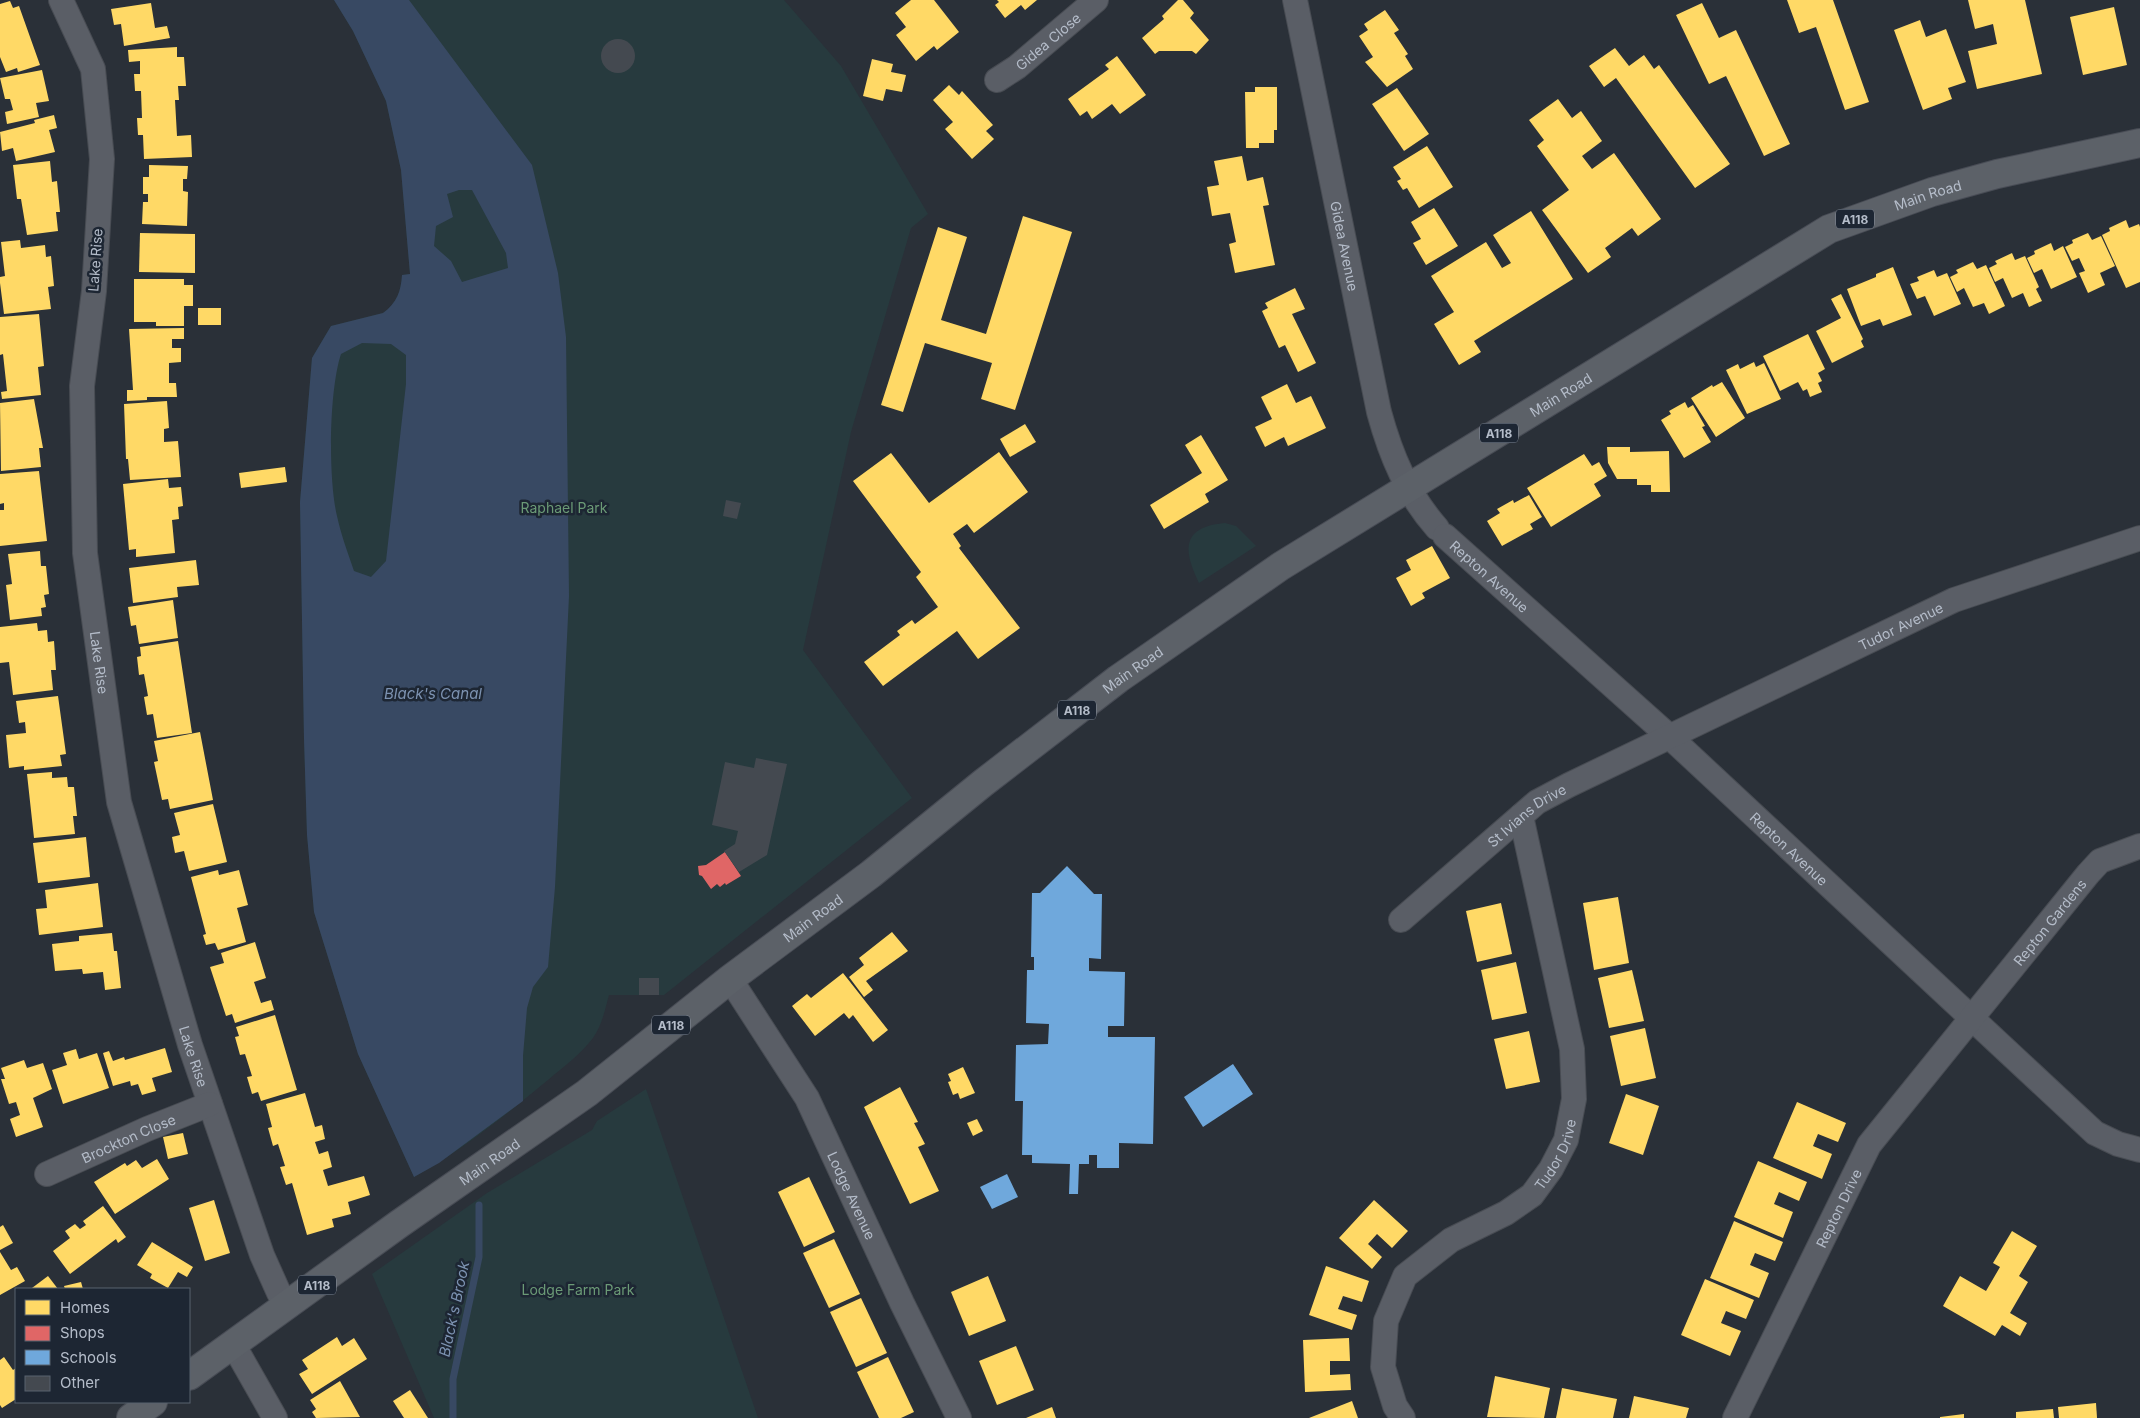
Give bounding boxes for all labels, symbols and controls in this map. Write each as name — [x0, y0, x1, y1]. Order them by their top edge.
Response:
street label: Gidea Close — [1012, 9, 1084, 73]
street label: Main Road — [1892, 176, 1963, 213]
street label: Gidea Avenue — [1328, 199, 1363, 293]
road number: A118 — [1836, 210, 1874, 228]
street label: Lake Rise — [84, 228, 106, 292]
street label: Main Road — [1526, 369, 1595, 420]
road number: A118 — [1480, 423, 1518, 442]
park label: Raphael Park — [521, 499, 608, 516]
street label: Repton Avenue — [1447, 536, 1533, 616]
street label: Tudor Avenue — [1855, 598, 1945, 653]
street label: Lake Rise — [87, 630, 113, 695]
street label: Main Road — [1099, 642, 1166, 697]
water label: Black's Canal — [384, 684, 482, 703]
road number: A118 — [1058, 700, 1096, 720]
street label: St Ivians Drive — [1483, 780, 1569, 850]
street label: Repton Avenue — [1747, 808, 1832, 889]
street label: Repton Gardens — [2009, 875, 2089, 969]
street label: Main Road — [779, 890, 846, 945]
road number: A118 — [652, 1016, 690, 1034]
street label: Lake Rise — [176, 1024, 212, 1089]
street label: Brockton Close — [79, 1110, 178, 1166]
street label: Tudor Drive — [1530, 1117, 1578, 1193]
street label: Main Road — [456, 1134, 523, 1188]
street label: Lodge Avenue — [824, 1149, 880, 1242]
street label: Repton Drive — [1812, 1166, 1865, 1250]
water label: Black's Brook — [435, 1259, 474, 1359]
road number: A118 — [298, 1276, 336, 1294]
park label: Lodge Farm Park — [521, 1281, 635, 1298]
legend — [15, 1288, 190, 1403]
text: Homes — [60, 1298, 110, 1317]
text: Shops — [60, 1323, 105, 1342]
text: Schools — [60, 1348, 117, 1367]
text: Other — [60, 1373, 100, 1392]

